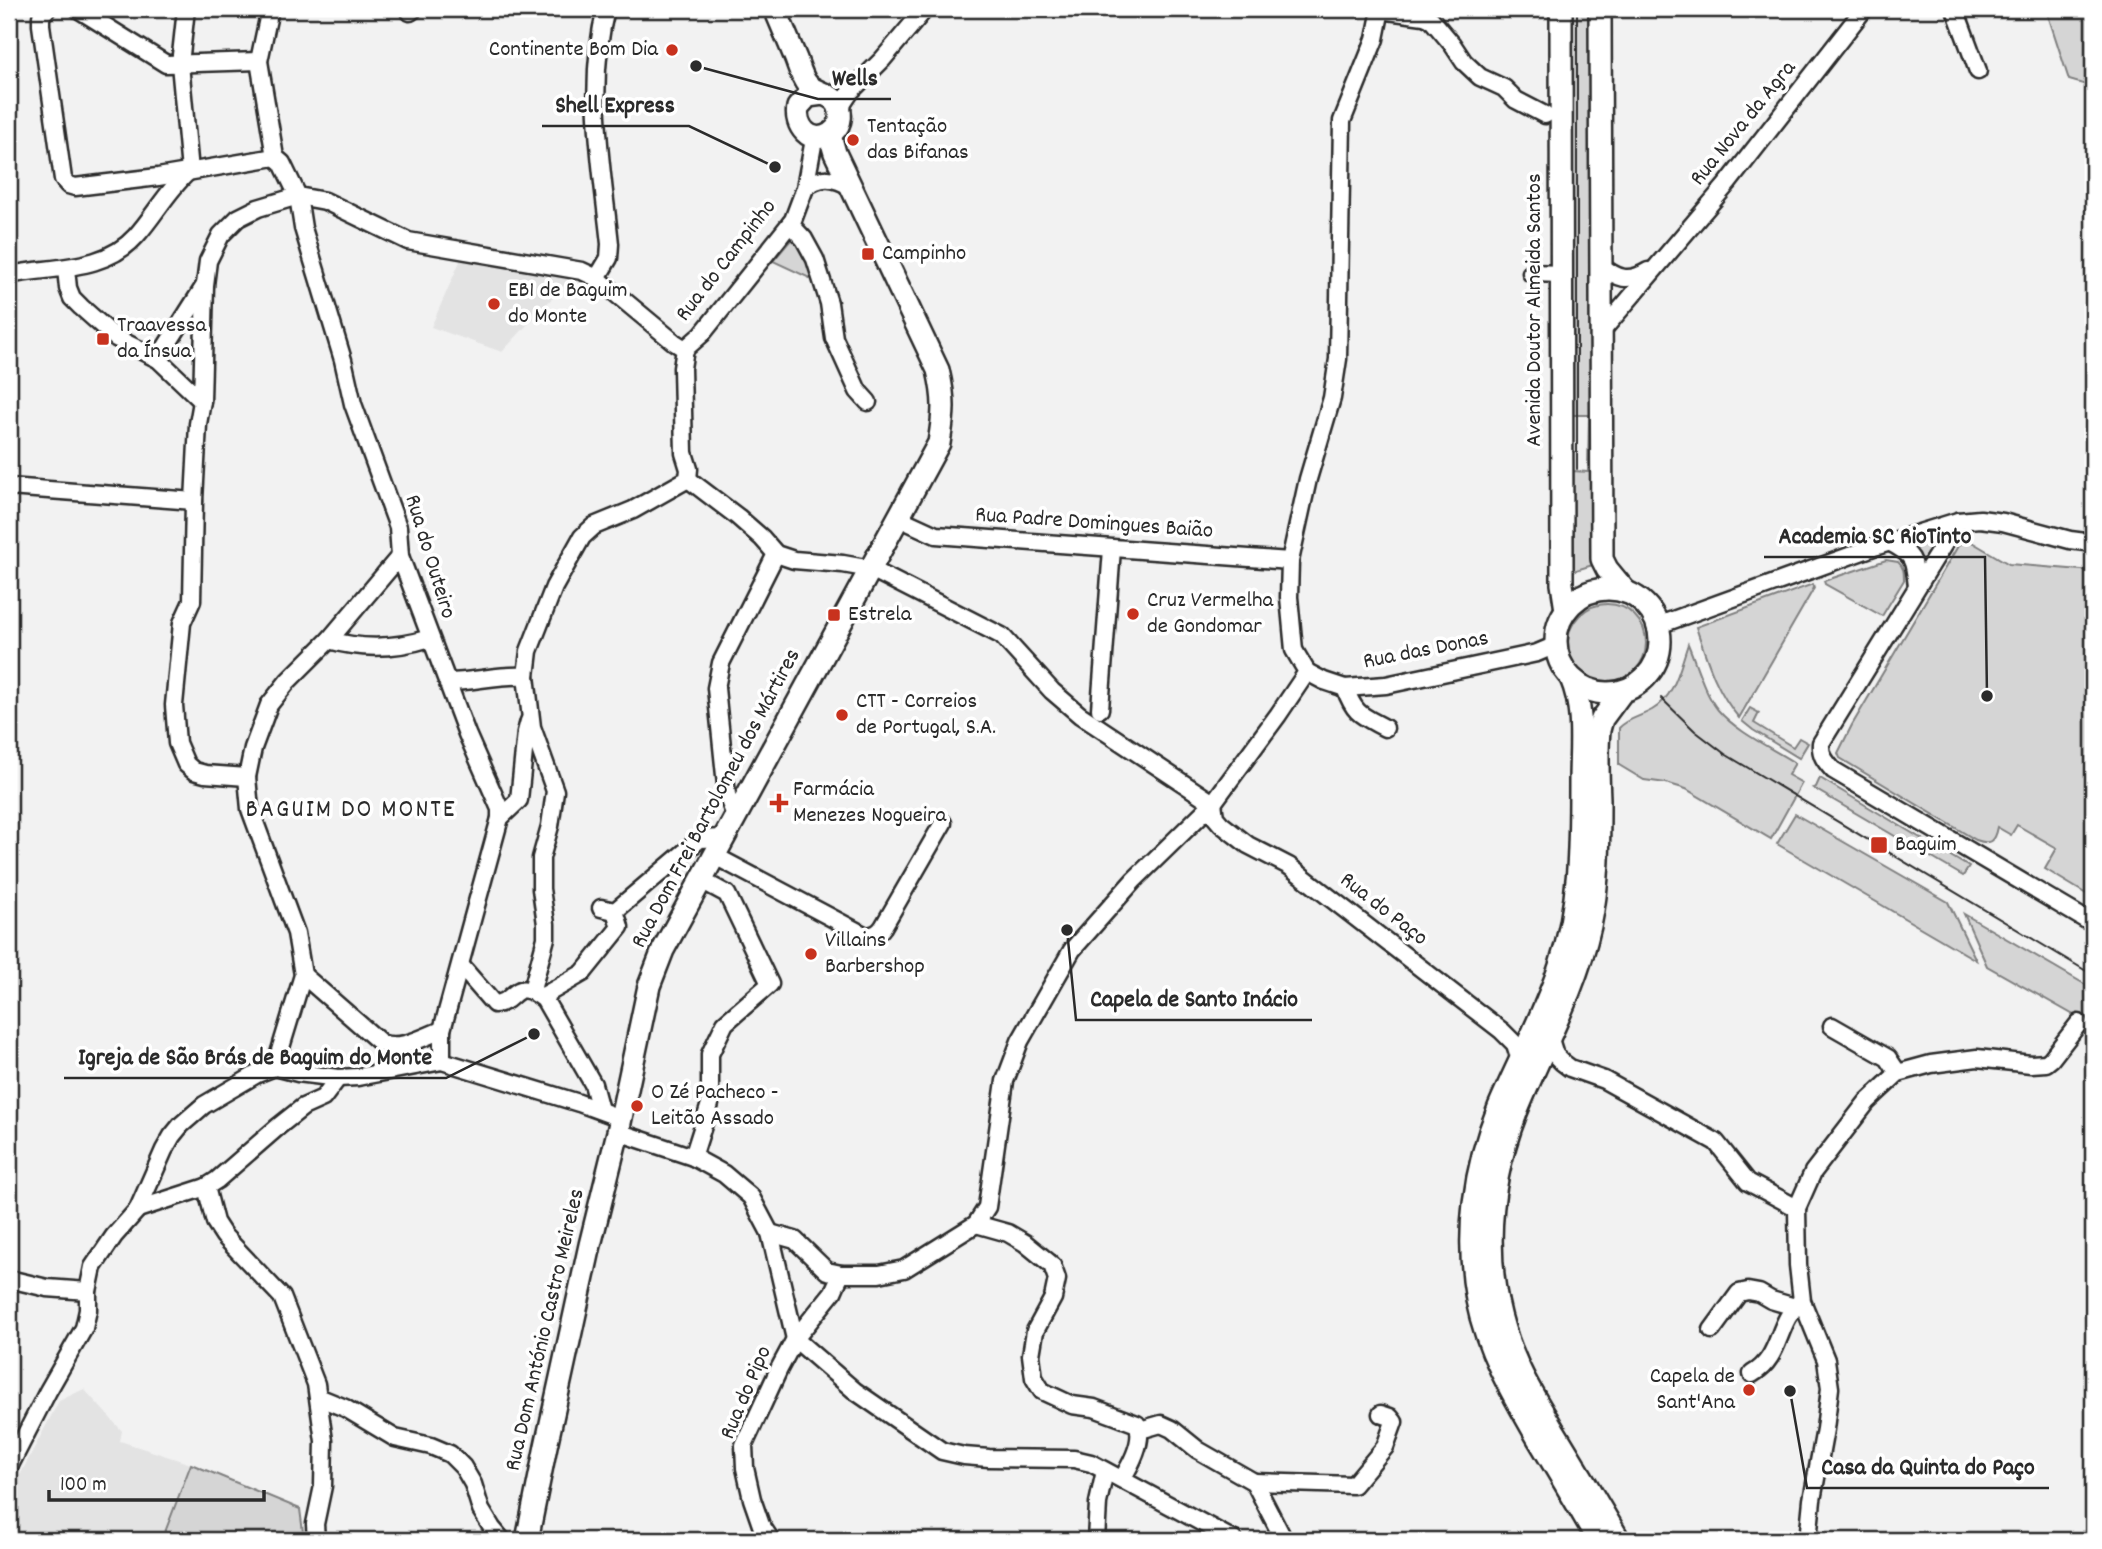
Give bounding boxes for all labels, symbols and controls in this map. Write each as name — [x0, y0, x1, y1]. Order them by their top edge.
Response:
place label: Continente Bom Dia — [489, 34, 659, 67]
marker: Continente Bom Dia — [664, 42, 680, 58]
street label: Rua Nova da Agra — [1683, 53, 1806, 194]
callout: Wells — [818, 54, 891, 99]
text: Wells — [832, 63, 878, 97]
callout: Shell Express — [542, 81, 689, 126]
text: Shell Express — [555, 90, 675, 124]
place label: Tentação das Bifanas — [867, 111, 969, 170]
marker: Tentação das Bifanas — [845, 132, 861, 148]
street label: Avenida Doutor Almeida Santos — [1519, 173, 1552, 447]
street label: Rua do Campinho — [669, 193, 785, 329]
place label: Campinho — [882, 238, 966, 271]
marker: Campinho — [860, 246, 876, 262]
place label: EB1 de Baguim do Monte — [508, 275, 628, 334]
marker: EB1 de Baguim do Monte — [486, 296, 502, 312]
place label: Traavessa da Ínsua — [117, 310, 207, 369]
marker: Traavessa da Ínsua — [95, 331, 111, 347]
street label: Rua do Outeiro — [394, 491, 464, 623]
street label: Rua Padre Domingues Baião — [974, 499, 1214, 549]
callout: Academia SC RioTinto — [1764, 512, 1985, 557]
text: Academia SC RioTinto — [1779, 521, 1972, 555]
place label: Cruz Vermelha de Gondomar — [1147, 585, 1274, 644]
place label: Estrela — [848, 599, 913, 632]
marker: Cruz Vermelha de Gondomar — [1125, 606, 1141, 622]
marker: Estrela — [826, 607, 842, 623]
street label: Rua das Donas — [1361, 623, 1491, 679]
street label: Rua Dom Frei Bartolomeu dos Mártires — [624, 643, 810, 955]
place label: CTT - Correios de Portugal, S.A. — [856, 686, 996, 745]
marker: CTT - Correios de Portugal, S.A. — [834, 707, 850, 723]
place label: Farmácia Menezes Nogueira — [793, 774, 948, 833]
district label: BAGUIM DO MONTE — [246, 792, 456, 829]
marker: Farmácia Menezes Nogueira — [771, 795, 787, 811]
place label: Baguim — [1895, 829, 1957, 862]
marker: Baguim — [1869, 835, 1889, 855]
street label: Rua do Paço — [1332, 865, 1434, 955]
place label: Villains Barbershop — [825, 925, 925, 984]
marker: Villains Barbershop — [803, 946, 819, 962]
callout: Capela de Santo Inácio — [1076, 975, 1312, 1020]
text: Capela de Santo Inácio — [1090, 984, 1298, 1018]
callout: Igreja de São Brás de Baguim do Monte — [64, 1033, 446, 1078]
text: Igreja de São Brás de Baguim do Monte — [78, 1042, 433, 1076]
place label: O Zé Pacheco - Leitão Assado — [651, 1077, 779, 1136]
marker: O Zé Pacheco - Leitão Assado — [629, 1098, 645, 1114]
street label: Rua Dom António Castro Meireles — [497, 1186, 595, 1474]
street label: Rua do Pipo — [712, 1341, 782, 1445]
place label: Capela de Sant'Ana — [1650, 1361, 1736, 1420]
marker: Capela de Sant'Ana — [1741, 1382, 1757, 1398]
callout: Casa da Quinta do Paço — [1807, 1443, 2049, 1488]
text: Casa da Quinta do Paço — [1821, 1452, 2035, 1486]
scale bar — [49, 1458, 264, 1502]
text: 100 m — [60, 1471, 107, 1501]

